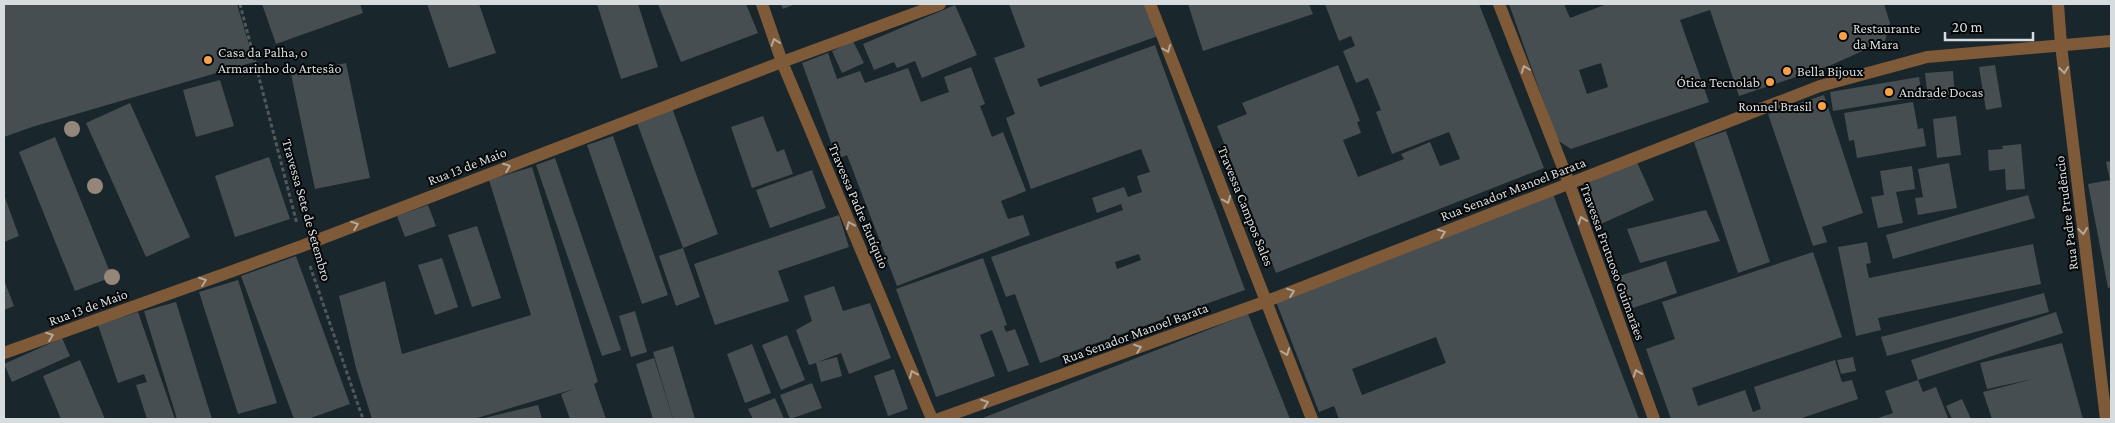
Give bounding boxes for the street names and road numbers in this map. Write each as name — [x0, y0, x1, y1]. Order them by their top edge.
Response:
street label: Travessa Sete de Setembro — [279, 137, 335, 283]
street label: Travessa Padre Eutíquio — [825, 141, 893, 271]
street label: Rua 13 de Maio — [425, 144, 509, 188]
street label: Travessa Campos Sales — [1215, 144, 1277, 268]
street label: Rua Senador Manoel Barata — [1438, 154, 1588, 224]
street label: Rua Padre Prudêncio — [2051, 155, 2081, 271]
street label: Travessa Frutuoso Guimarães — [1577, 182, 1649, 342]
street label: Rua 13 de Maio — [46, 285, 130, 329]
street label: Rua Senador Manoel Barata — [1060, 299, 1211, 367]

